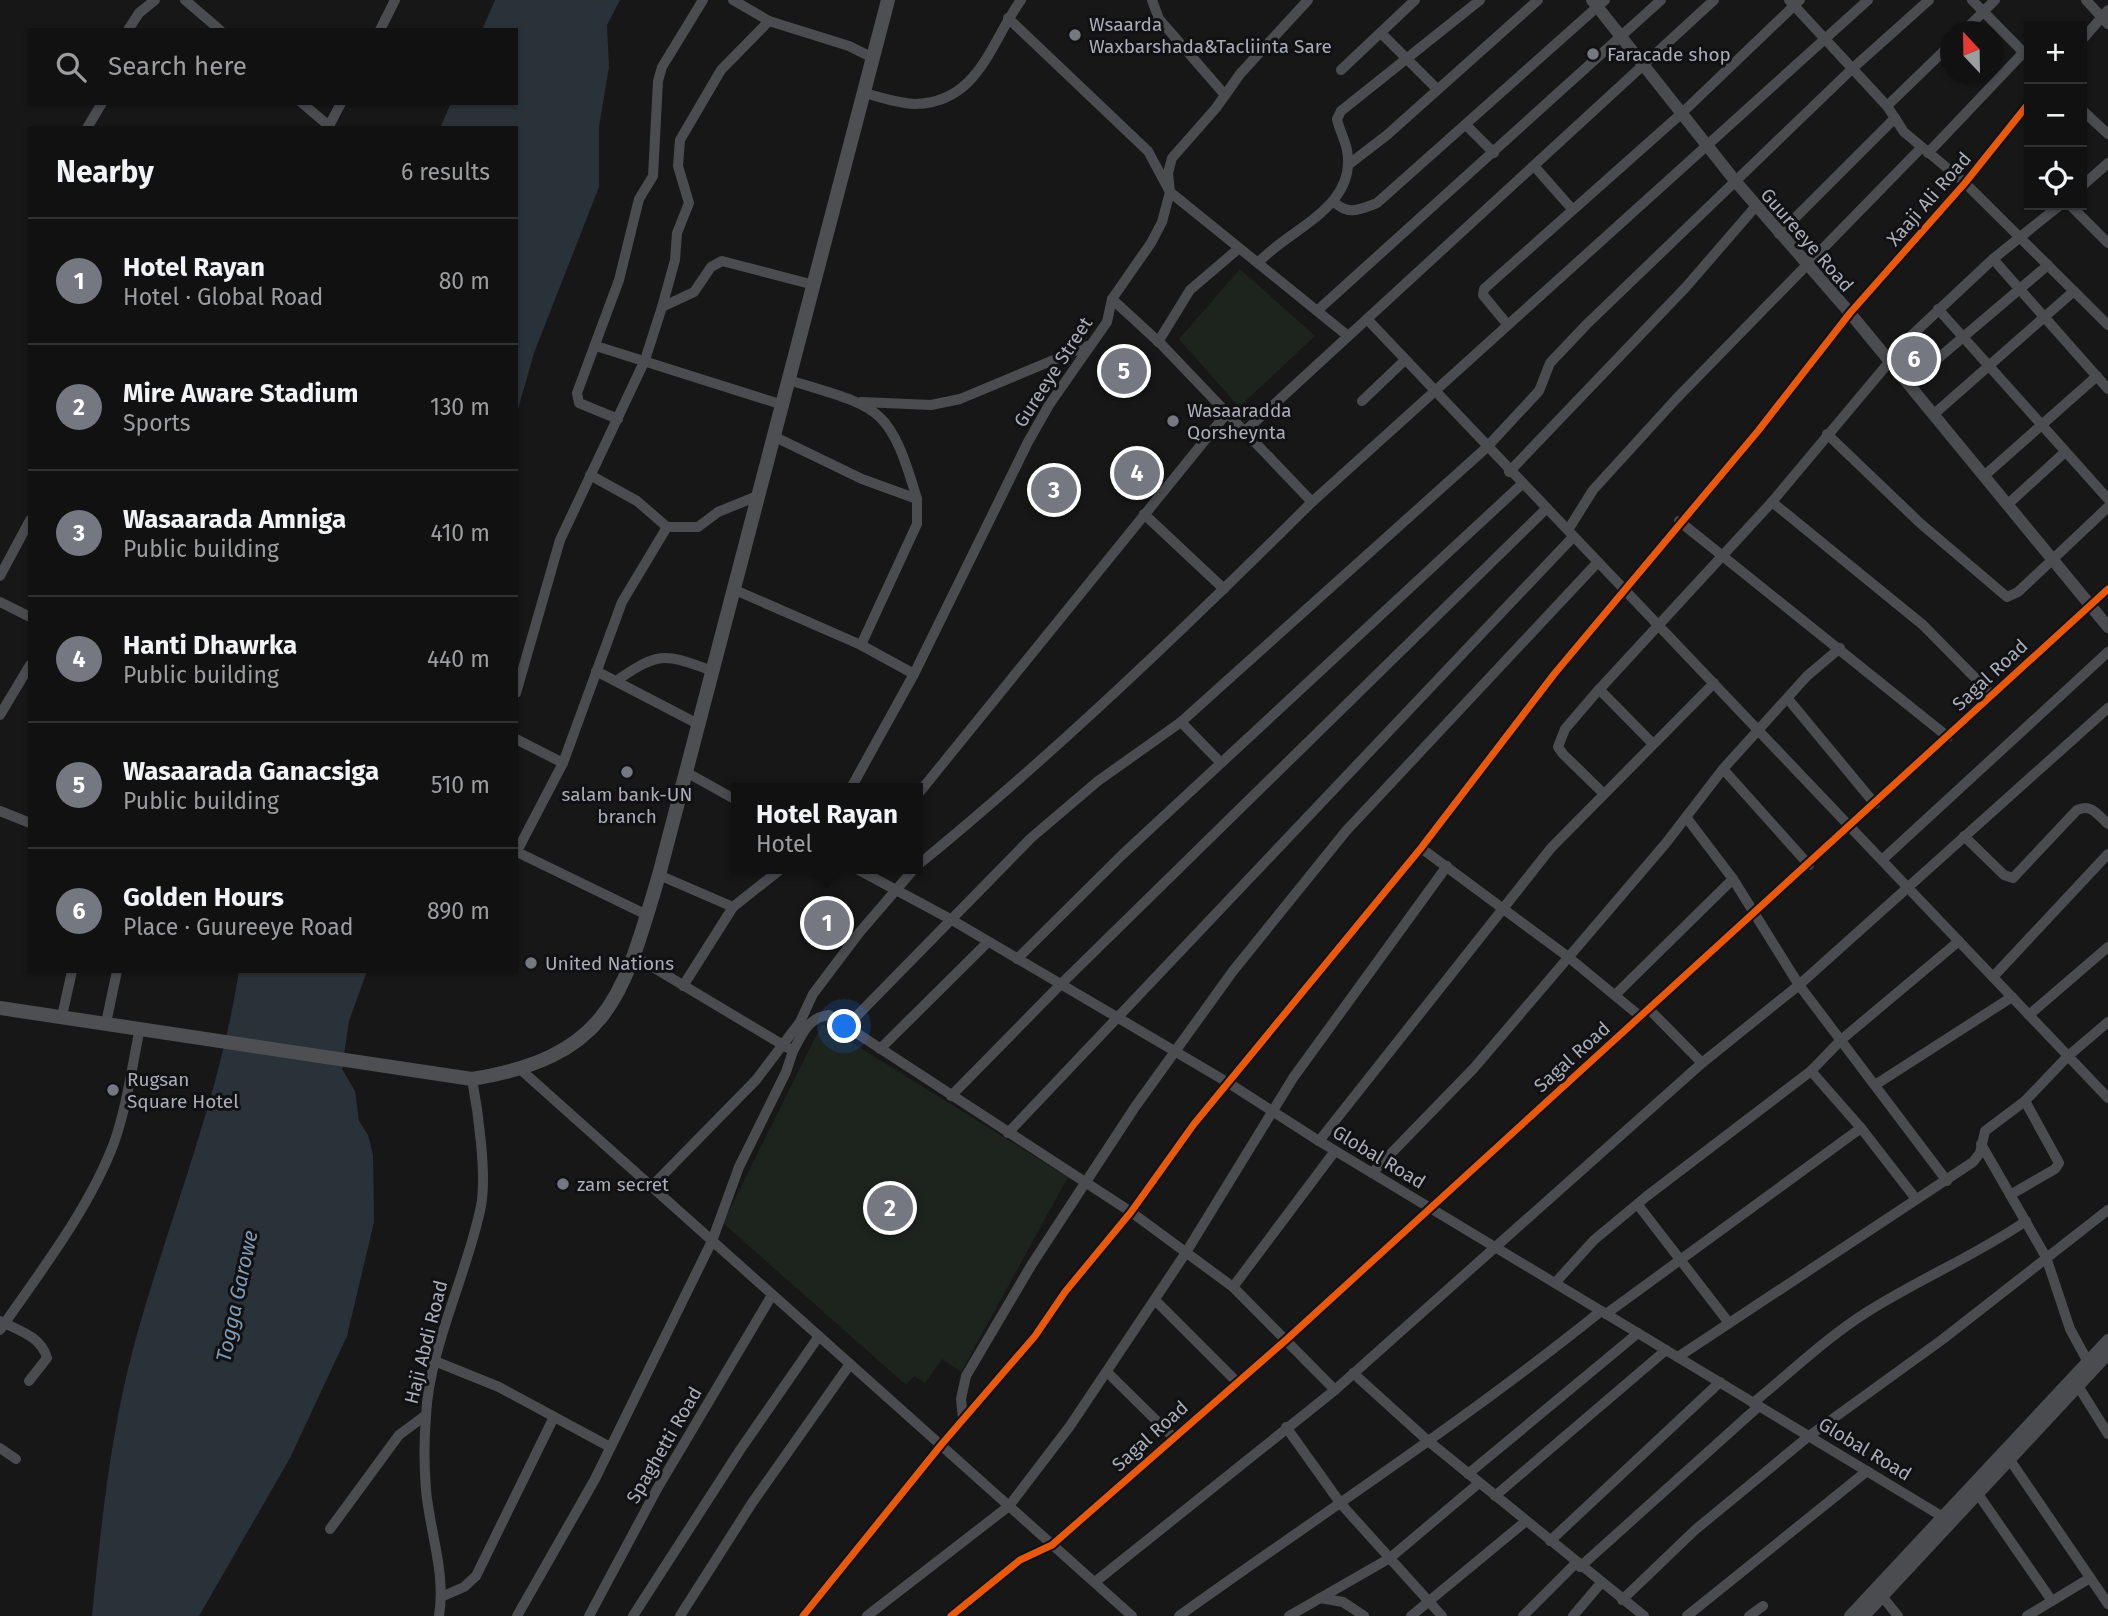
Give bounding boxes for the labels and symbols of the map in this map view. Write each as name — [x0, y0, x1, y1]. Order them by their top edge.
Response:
place label: Wsaarda Waxbarshada&Tacliinta Sare — [1089, 13, 1332, 58]
north arrow — [1940, 21, 2003, 84]
marker: Wsaarda Waxbarshada&Tacliinta Sare — [1067, 27, 1083, 43]
place label: Faracade shop — [1607, 43, 1731, 66]
marker: Faracade shop — [1585, 46, 1601, 62]
street label: Xaaji Ali Road — [1882, 147, 1976, 251]
street label: Guureeye Road — [1756, 183, 1858, 297]
street label: Gureeye Street — [1009, 313, 1097, 431]
pin: 6 — [1891, 333, 1937, 385]
pin: 5 — [1101, 345, 1147, 397]
place label: Wasaaradda Qorsheynta — [1187, 399, 1292, 444]
marker: Wasaaradda Qorsheynta — [1165, 413, 1181, 429]
pin: 4 — [1114, 447, 1160, 499]
pin: 3 — [1031, 464, 1077, 516]
street label: Sagal Road — [1948, 634, 2032, 716]
marker: salam bank-UN branch — [619, 764, 635, 780]
place label: salam bank-UN branch — [562, 783, 692, 828]
pin: 1 — [804, 897, 850, 949]
place label: United Nations — [545, 952, 674, 975]
marker: United Nations — [523, 955, 539, 971]
your location — [827, 1009, 861, 1043]
street label: Sagal Road — [1529, 1017, 1615, 1097]
place label: Rugsan Square Hotel — [127, 1068, 239, 1113]
marker: Rugsan Square Hotel — [105, 1082, 121, 1098]
street label: Global Road — [1328, 1120, 1430, 1194]
place label: zam secret — [577, 1173, 669, 1196]
marker: zam secret — [555, 1176, 571, 1192]
pin: 2 — [867, 1182, 913, 1234]
water label: Togga Garowe — [210, 1228, 264, 1364]
street label: Haji Abdi Road — [400, 1278, 452, 1406]
street label: Spaghetti Road — [621, 1383, 707, 1507]
street label: Sagal Road — [1107, 1396, 1193, 1476]
street label: Global Road — [1814, 1412, 1916, 1486]

